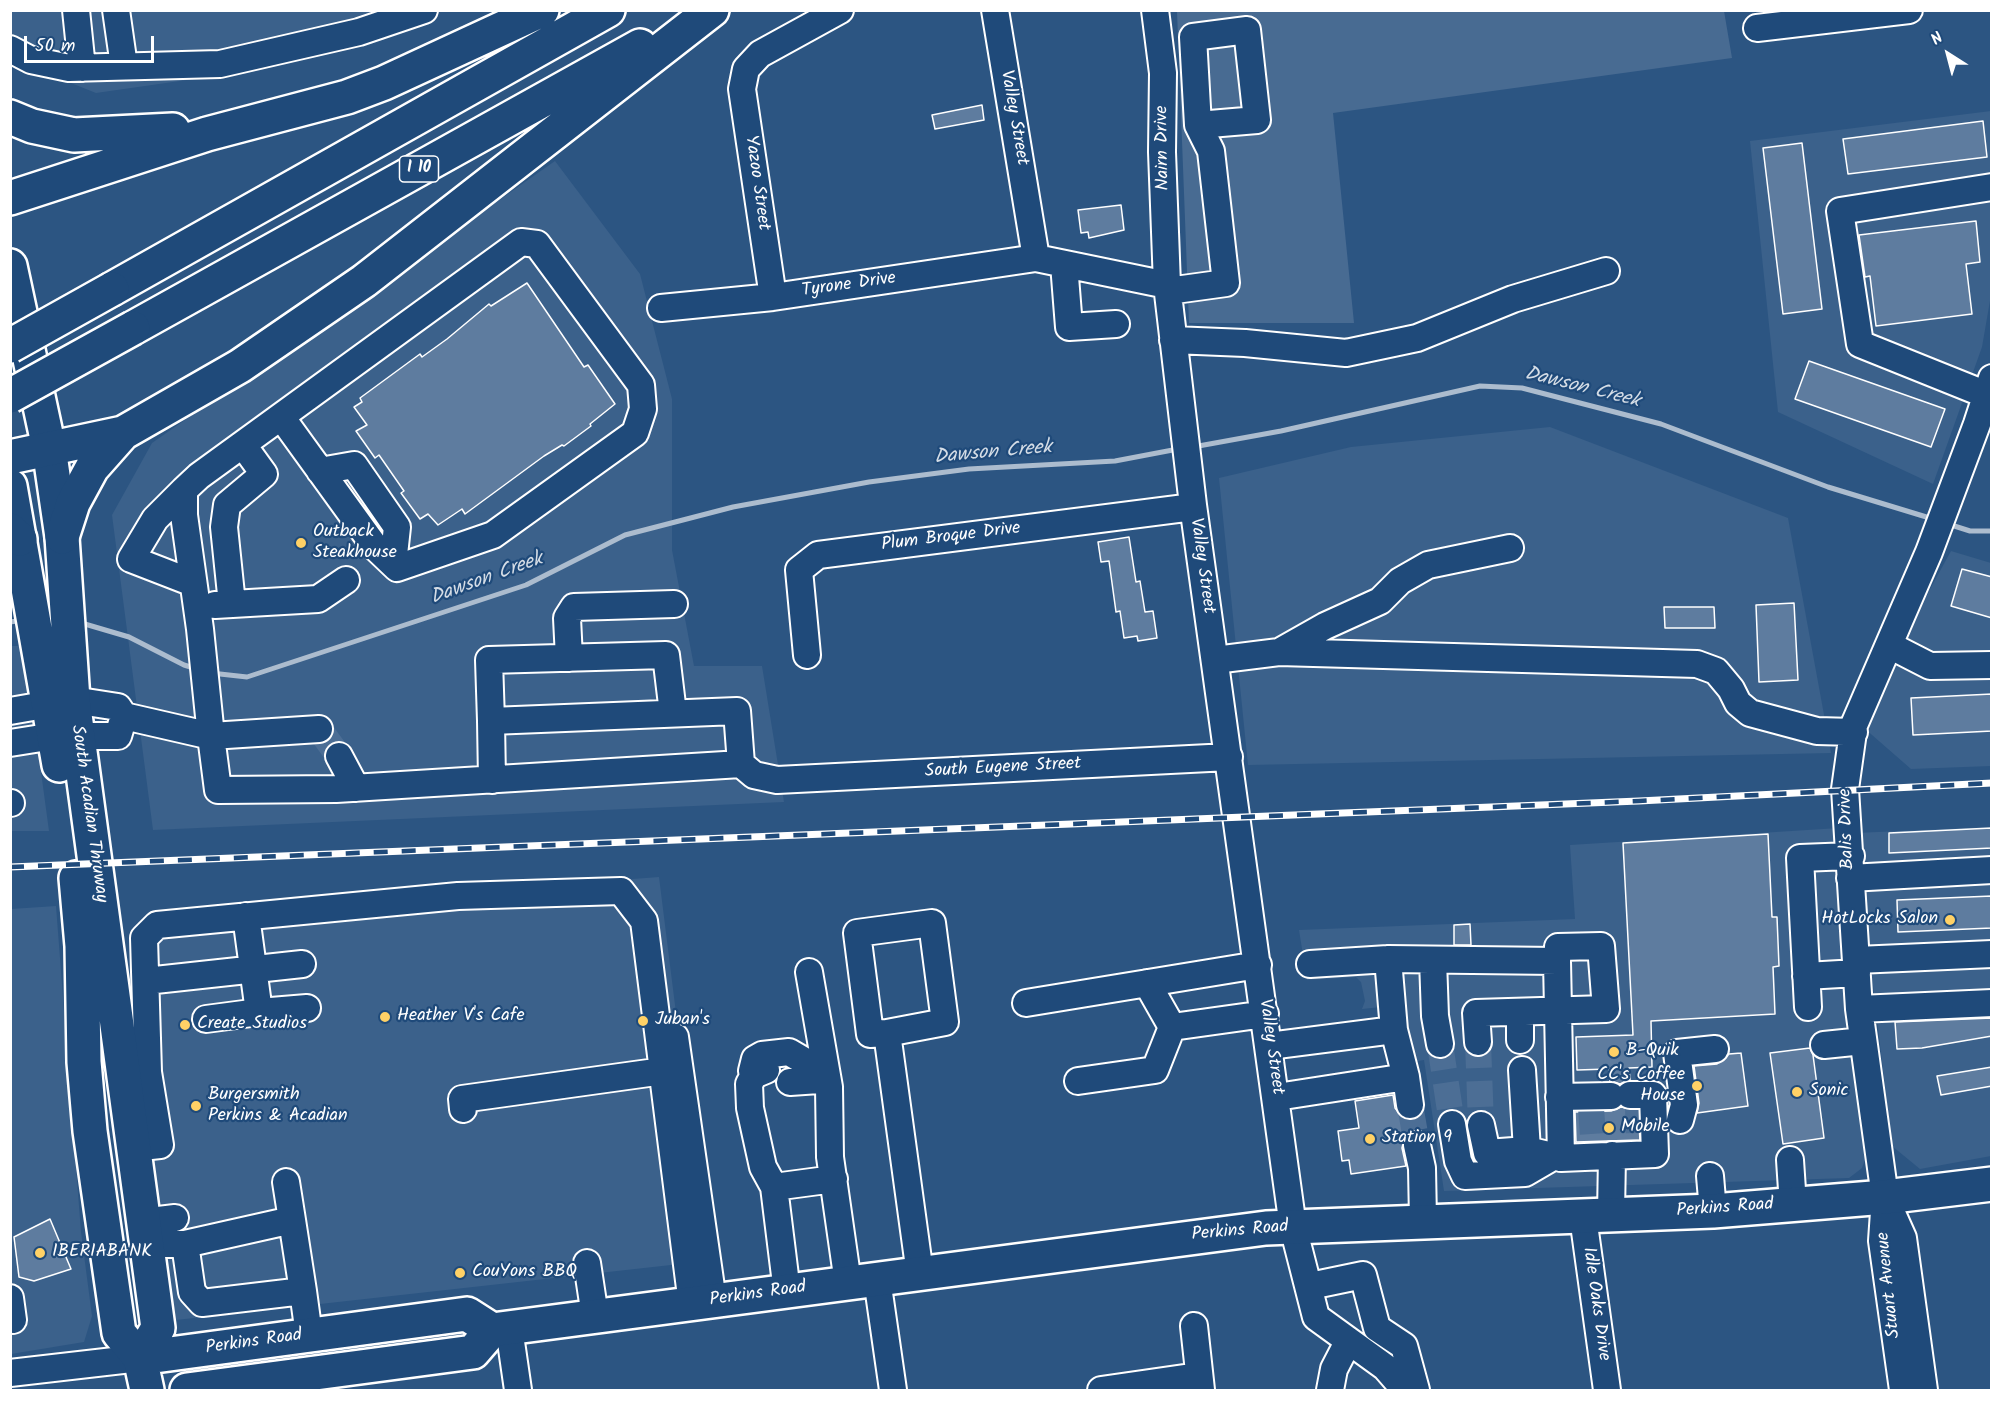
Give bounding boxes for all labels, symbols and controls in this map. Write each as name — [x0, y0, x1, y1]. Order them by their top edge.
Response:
scale bar — [27, 24, 158, 62]
north arrow — [1918, 24, 1978, 84]
text: N — [1926, 26, 1949, 52]
text: 50 m — [35, 32, 75, 61]
street label: Valley Street — [994, 69, 1032, 167]
street label: Nairn Drive — [1152, 105, 1176, 191]
street label: Yazoo Street — [739, 134, 773, 232]
road number: I 10 — [400, 156, 438, 182]
street label: Tyrone Drive — [801, 269, 897, 303]
water label: Dawson Creek — [1522, 363, 1642, 415]
water label: Dawson Creek — [933, 437, 1053, 471]
street label: Valley Street — [1184, 517, 1218, 615]
street label: Plum Broque Drive — [880, 519, 1022, 557]
place label: Outback Steakhouse — [313, 522, 397, 564]
marker: Outback Steakhouse — [294, 536, 308, 550]
water label: Dawson Creek — [427, 549, 547, 611]
street label: South Acadian Thruway — [65, 724, 111, 904]
street label: South Eugene Street — [924, 754, 1082, 784]
street label: Balis Drive — [1836, 788, 1860, 870]
place label: HotLocks Salon — [1821, 909, 1938, 931]
marker: HotLocks Salon — [1943, 913, 1957, 927]
street label: Valley Street — [1253, 998, 1287, 1096]
place label: Heather V's Cafe — [397, 1006, 525, 1028]
marker: Heather V's Cafe — [378, 1010, 392, 1024]
place label: Juban's — [655, 1010, 710, 1032]
place label: Create Studios — [197, 1014, 307, 1036]
marker: Juban's — [636, 1014, 650, 1028]
marker: Create Studios — [178, 1018, 192, 1032]
place label: B-Quik — [1626, 1041, 1679, 1063]
marker: B-Quik — [1607, 1045, 1621, 1059]
place label: CC's Coffee House — [1597, 1065, 1685, 1108]
marker: CC's Coffee House — [1690, 1079, 1704, 1093]
place label: Sonic — [1809, 1081, 1849, 1103]
place label: Burgersmith Perkins & Acadian — [208, 1085, 348, 1128]
marker: Sonic — [1790, 1085, 1804, 1099]
marker: Burgersmith Perkins & Acadian — [189, 1099, 203, 1113]
place label: Mobile — [1621, 1117, 1670, 1139]
marker: Mobile — [1602, 1121, 1616, 1135]
place label: Station 9 — [1382, 1128, 1452, 1150]
marker: Station 9 — [1363, 1132, 1377, 1146]
street label: Perkins Road — [1676, 1195, 1774, 1223]
street label: Perkins Road — [1191, 1217, 1289, 1247]
street label: Stuart Avenue — [1874, 1231, 1906, 1339]
place label: IBERIABANK — [52, 1242, 152, 1264]
marker: IBERIABANK — [33, 1246, 47, 1260]
street label: Idle Oaks Drive — [1576, 1246, 1614, 1362]
place label: CouYons BBQ — [472, 1262, 577, 1284]
marker: CouYons BBQ — [453, 1266, 467, 1280]
street label: Perkins Road — [708, 1278, 808, 1312]
street label: Perkins Road — [204, 1326, 304, 1360]

